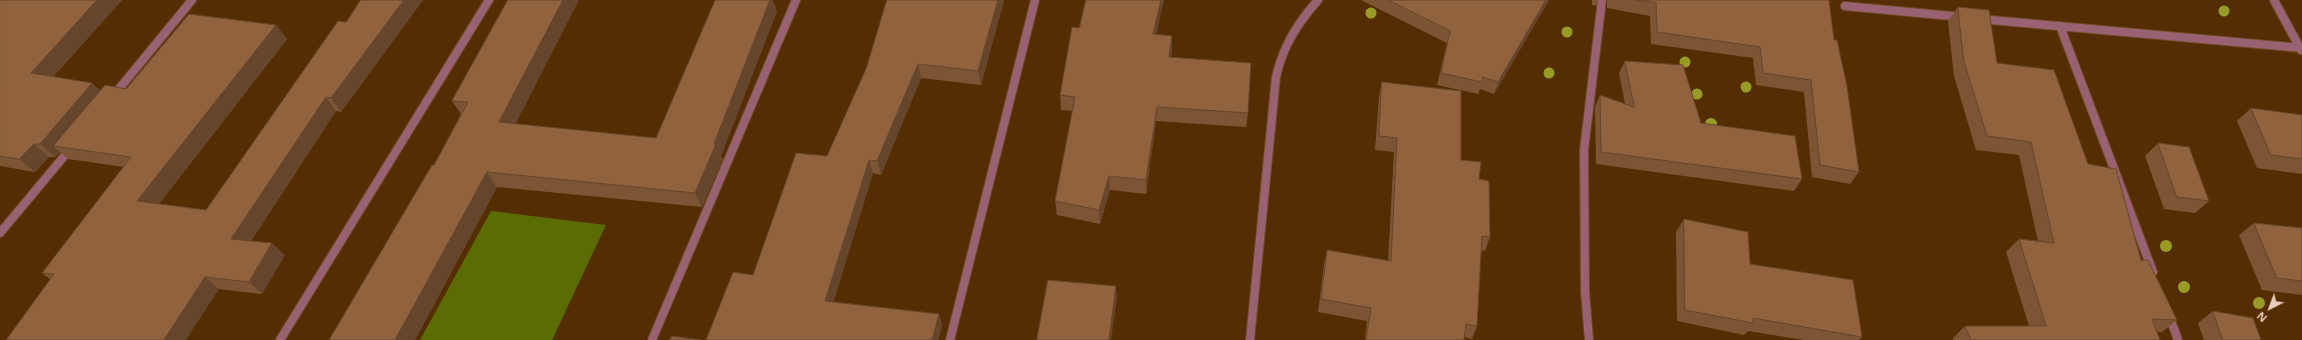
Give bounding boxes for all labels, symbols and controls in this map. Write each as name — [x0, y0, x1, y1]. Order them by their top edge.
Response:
north arrow — [2250, 288, 2290, 328]
text: N — [2253, 309, 2270, 326]

